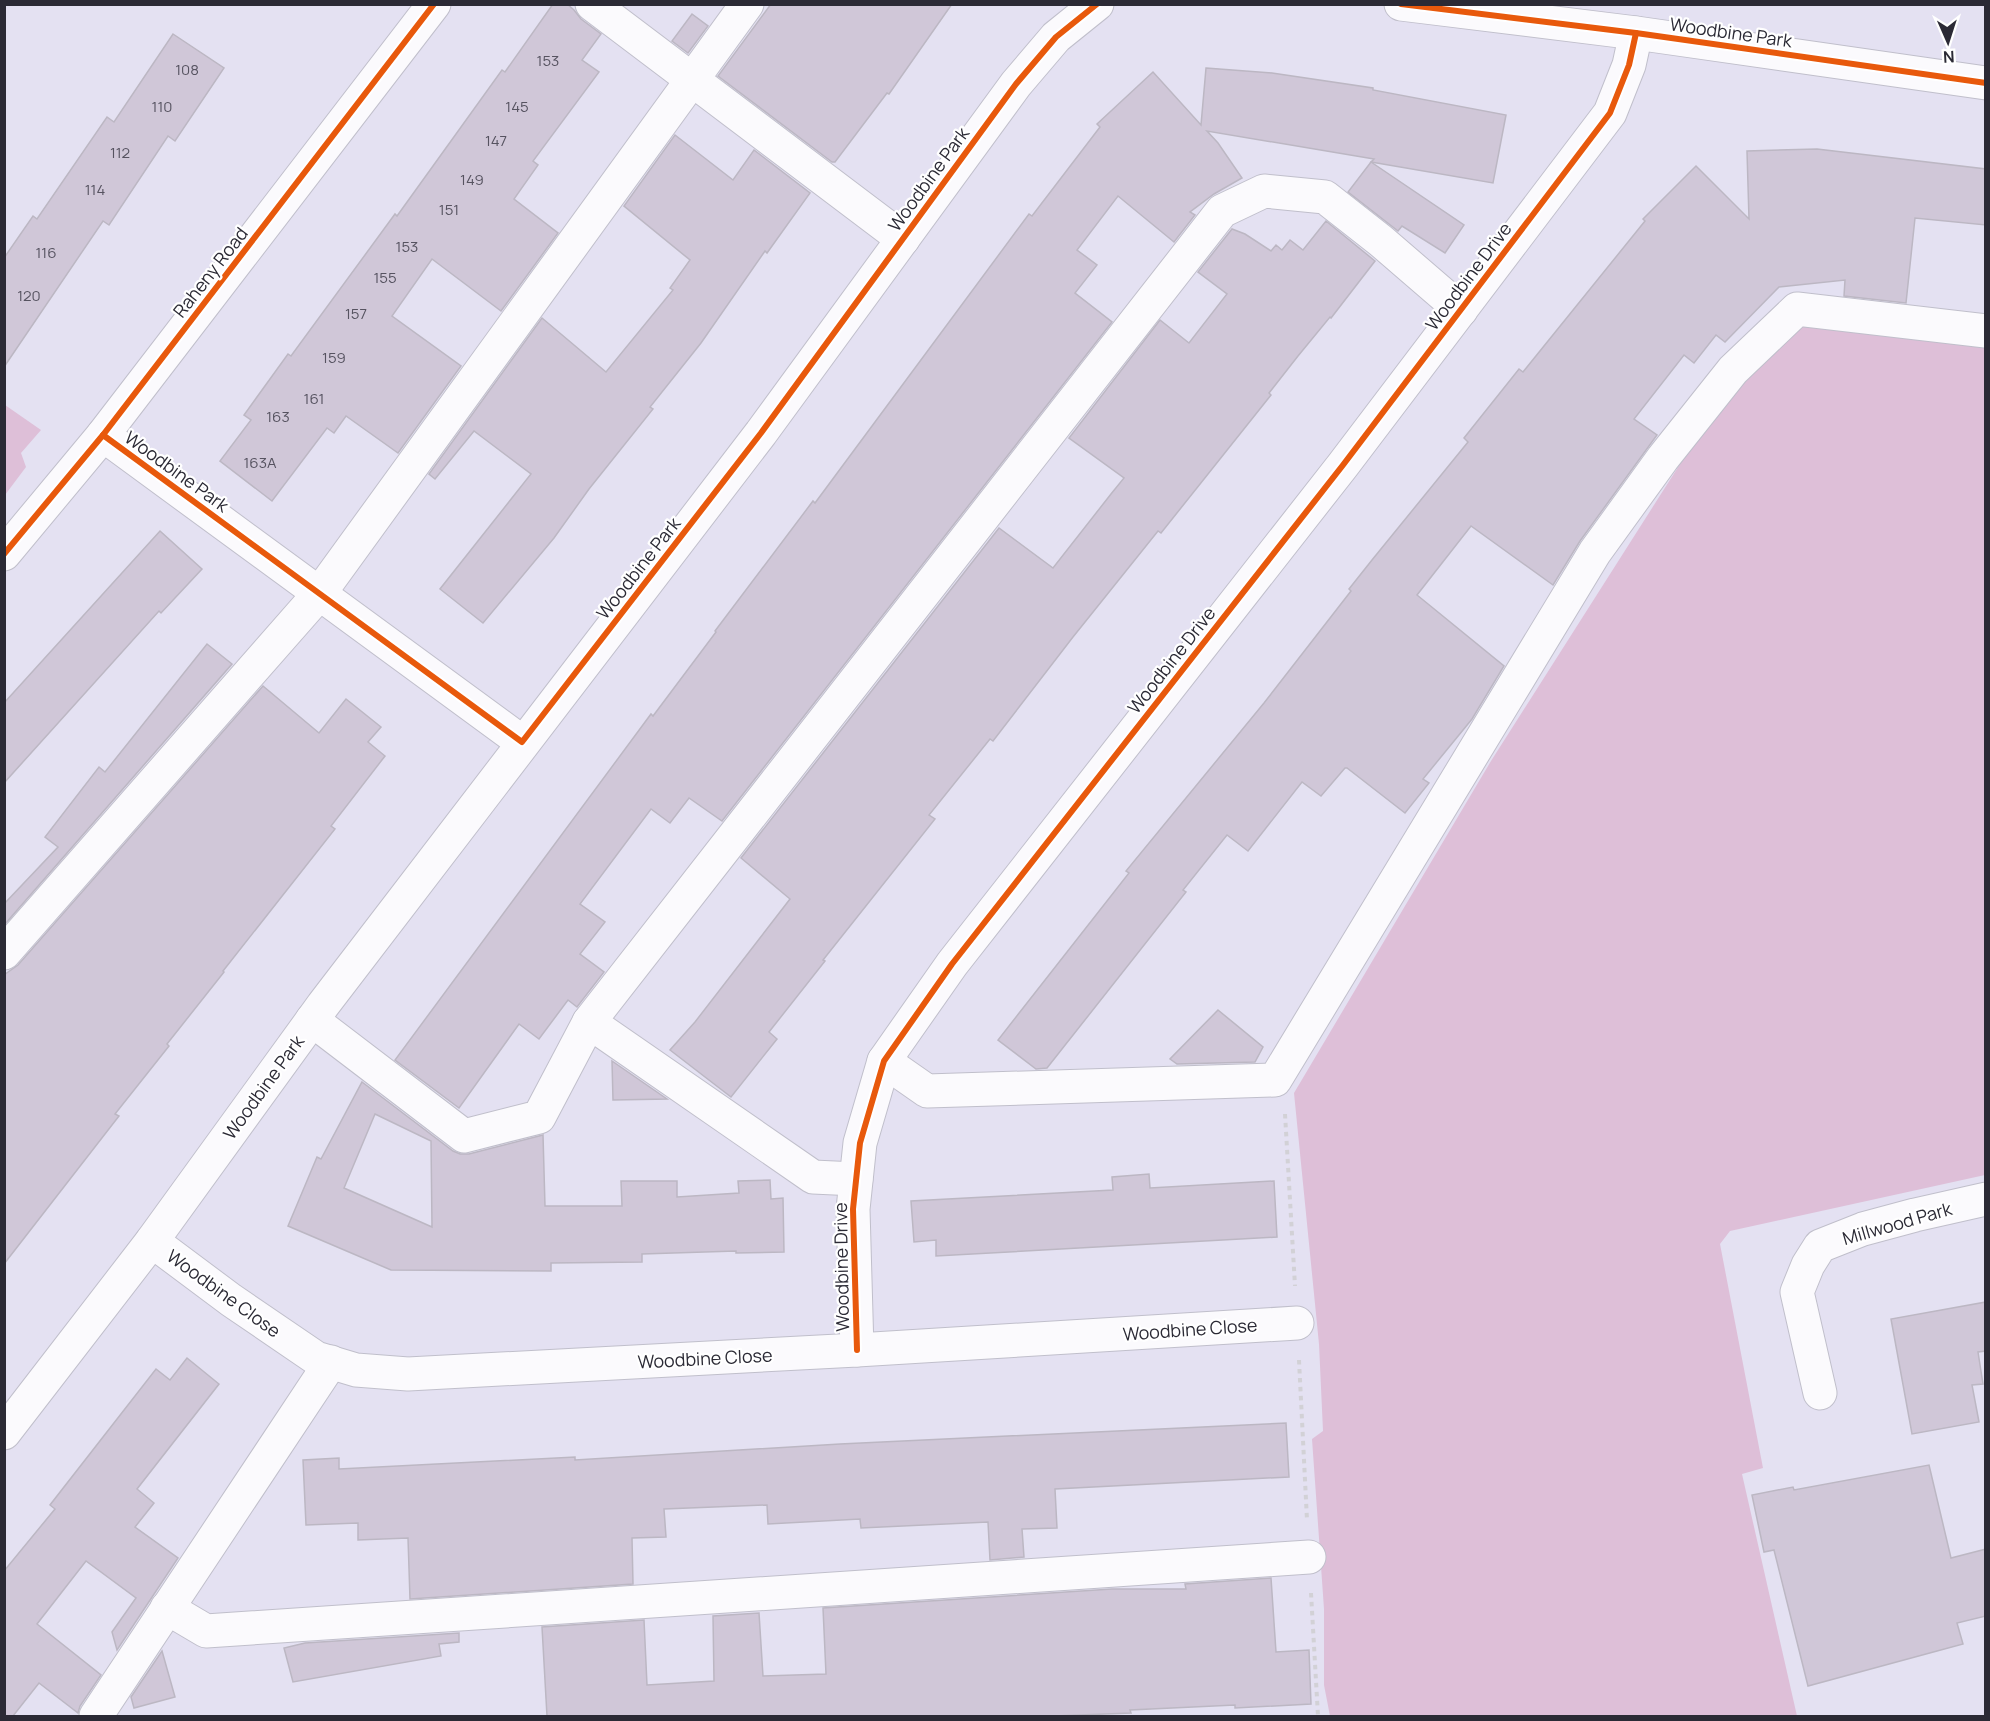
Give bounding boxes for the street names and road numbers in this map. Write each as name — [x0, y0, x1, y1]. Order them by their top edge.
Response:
street label: Woodbine Park — [1668, 12, 1795, 53]
street label: Woodbine Park — [882, 121, 975, 236]
street label: Woodbine Drive — [1419, 217, 1517, 335]
street label: Raheny Road — [167, 222, 253, 322]
street label: Woodbine Park — [120, 425, 235, 518]
street label: Woodbine Park — [591, 511, 686, 624]
street label: Woodbine Drive — [1122, 602, 1220, 718]
street label: Woodbine Park — [217, 1029, 310, 1144]
street label: Millwood Park — [1840, 1196, 1955, 1250]
street label: Woodbine Drive — [828, 1202, 854, 1332]
street label: Woodbine Close — [162, 1244, 286, 1342]
street label: Woodbine Close — [1122, 1312, 1258, 1346]
street label: Woodbine Close — [637, 1342, 773, 1374]

